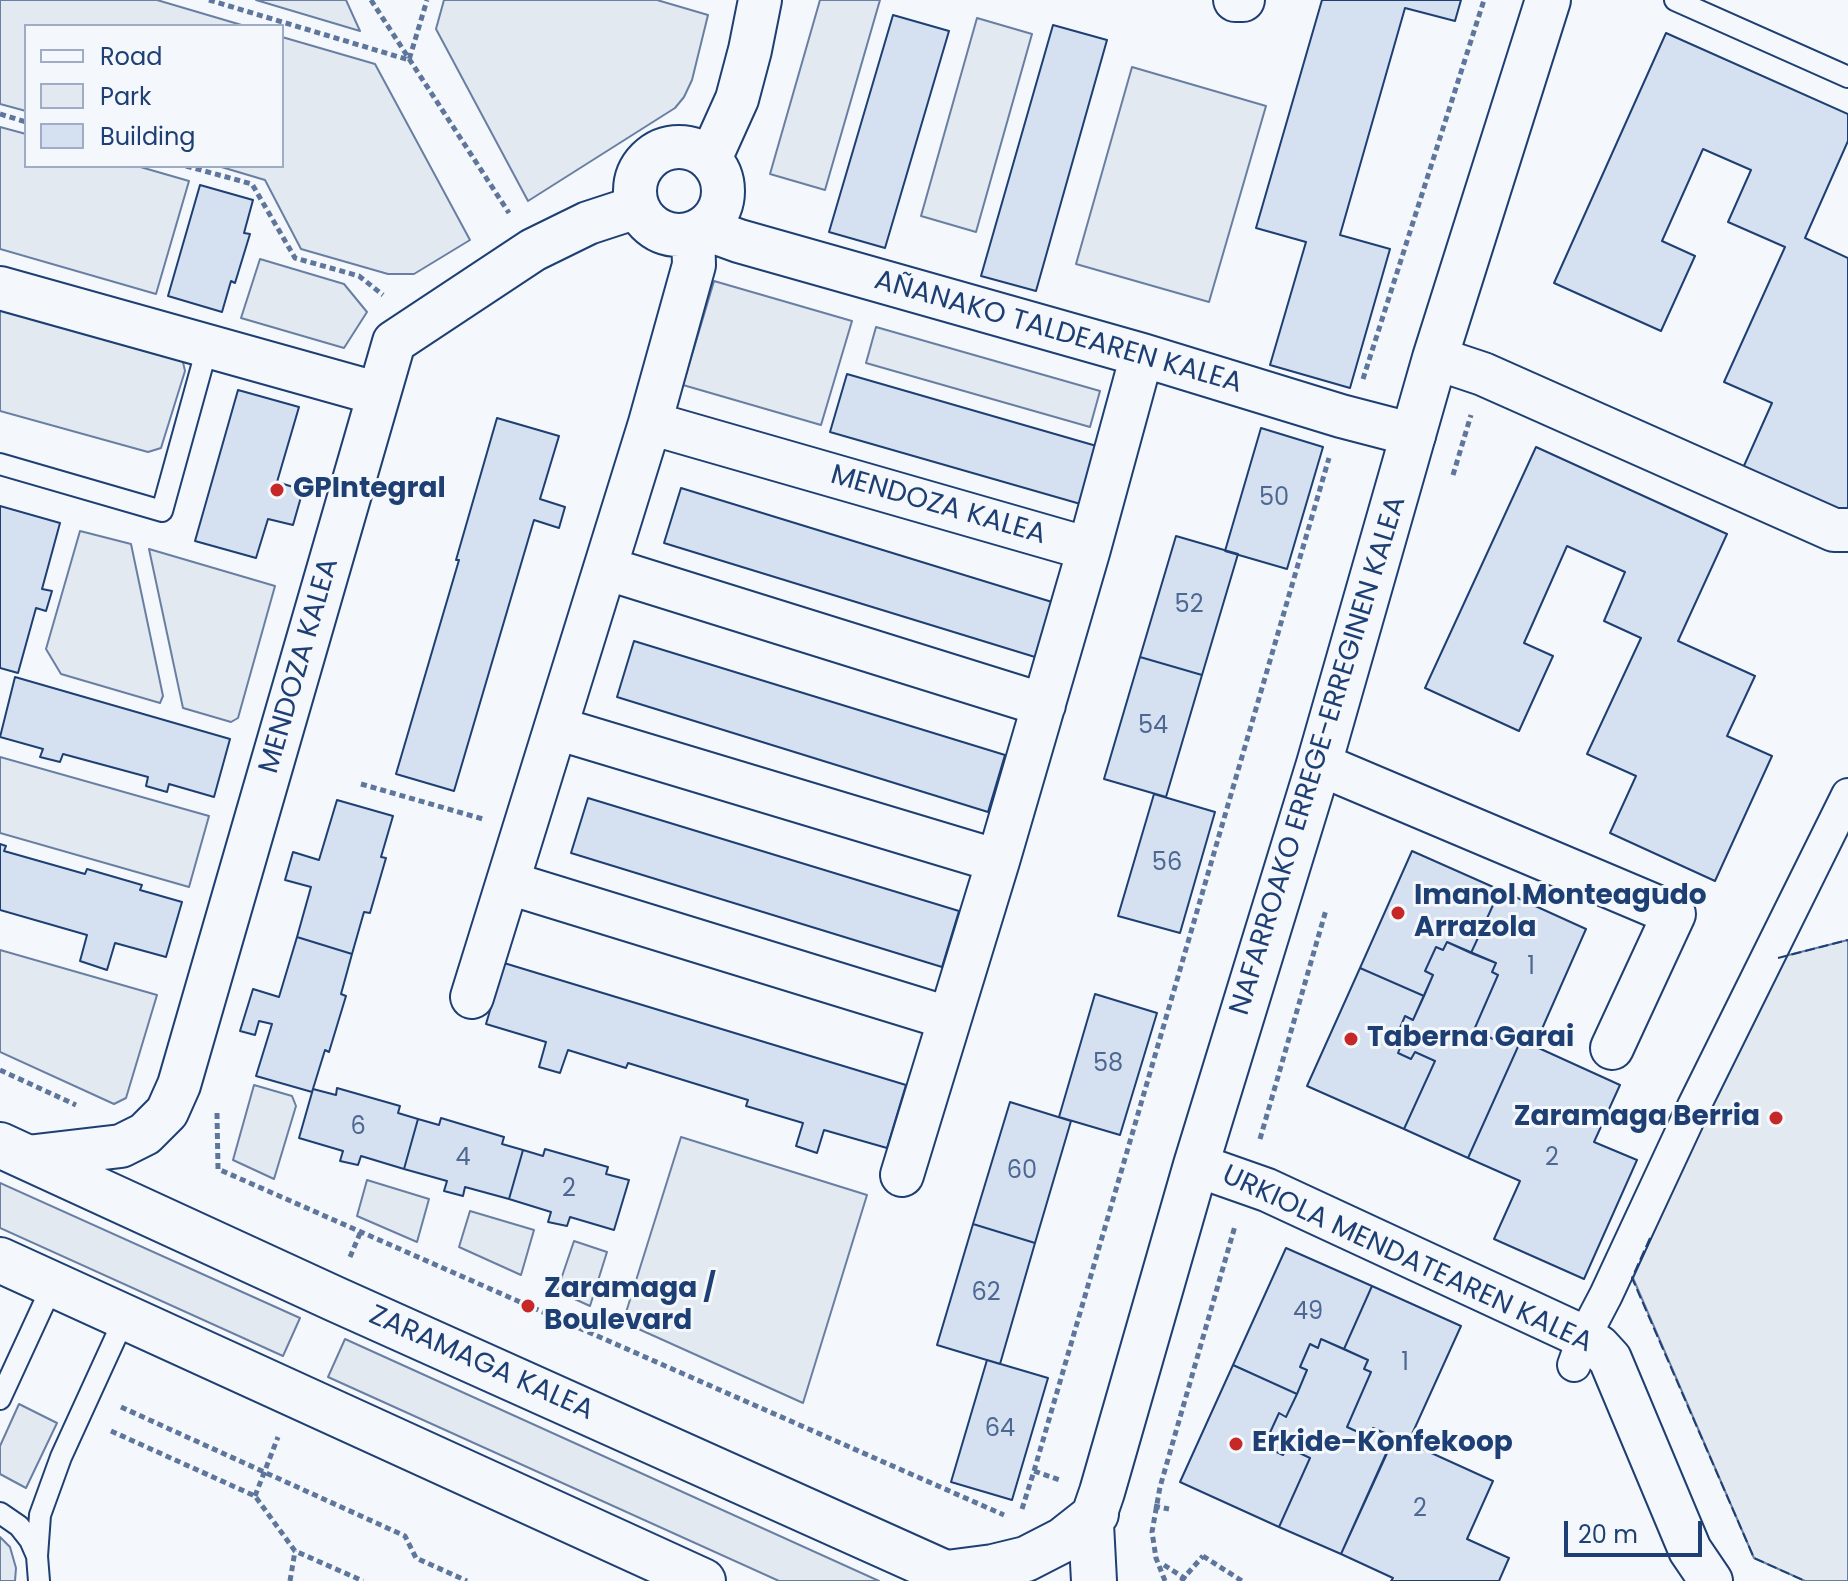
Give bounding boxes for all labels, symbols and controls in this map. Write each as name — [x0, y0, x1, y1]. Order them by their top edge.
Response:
legend — [24, 24, 284, 168]
text: Road — [100, 40, 162, 73]
text: Park — [100, 80, 151, 113]
text: Building — [100, 120, 196, 153]
street label: AÑANAKO TALDEAREN KALEA — [870, 264, 1246, 402]
street label: MENDOZA KALEA — [826, 459, 1050, 553]
place label: GPIntegral — [293, 473, 446, 507]
marker: GPIntegral — [268, 481, 286, 499]
house number: 50 — [1259, 485, 1289, 513]
street label: NAFARROAKO ERREGE-ERREGINEN KALEA — [1224, 493, 1414, 1019]
street label: MENDOZA KALEA — [253, 554, 347, 778]
house number: 52 — [1175, 592, 1203, 620]
house number: 54 — [1138, 713, 1168, 741]
house number: 56 — [1152, 850, 1182, 878]
place label: Imanol Monteagudo Arrazola — [1414, 880, 1707, 946]
marker: Imanol Monteagudo Arrazola — [1389, 904, 1407, 922]
house number: 1 — [1527, 954, 1535, 982]
place label: Taberna Garai — [1367, 1022, 1574, 1056]
marker: Taberna Garai — [1342, 1030, 1360, 1048]
house number: 58 — [1093, 1051, 1123, 1079]
place label: Zaramaga Berria — [1514, 1101, 1760, 1135]
marker: Zaramaga Berria — [1767, 1109, 1785, 1127]
house number: 6 — [350, 1114, 366, 1142]
house number: 4 — [455, 1145, 471, 1173]
house number: 2 — [1545, 1145, 1559, 1173]
house number: 60 — [1007, 1158, 1037, 1186]
street label: URKIOLA MENDATEAREN KALEA — [1216, 1159, 1598, 1361]
house number: 2 — [562, 1176, 576, 1204]
place label: Zaramaga / Boulevard — [544, 1273, 716, 1339]
house number: 62 — [971, 1280, 1001, 1308]
marker: Zaramaga / Boulevard — [519, 1297, 537, 1315]
street label: ZARAMAGA KALEA — [364, 1299, 598, 1429]
house number: 49 — [1293, 1299, 1323, 1327]
house number: 1 — [1401, 1350, 1409, 1378]
house number: 64 — [985, 1416, 1015, 1444]
place label: Erkide-Konfekoop — [1252, 1427, 1513, 1461]
marker: Erkide-Konfekoop — [1227, 1435, 1245, 1453]
house number: 2 — [1413, 1496, 1427, 1524]
scale bar — [1568, 1505, 1706, 1555]
text: 20 m — [1578, 1518, 1638, 1551]

